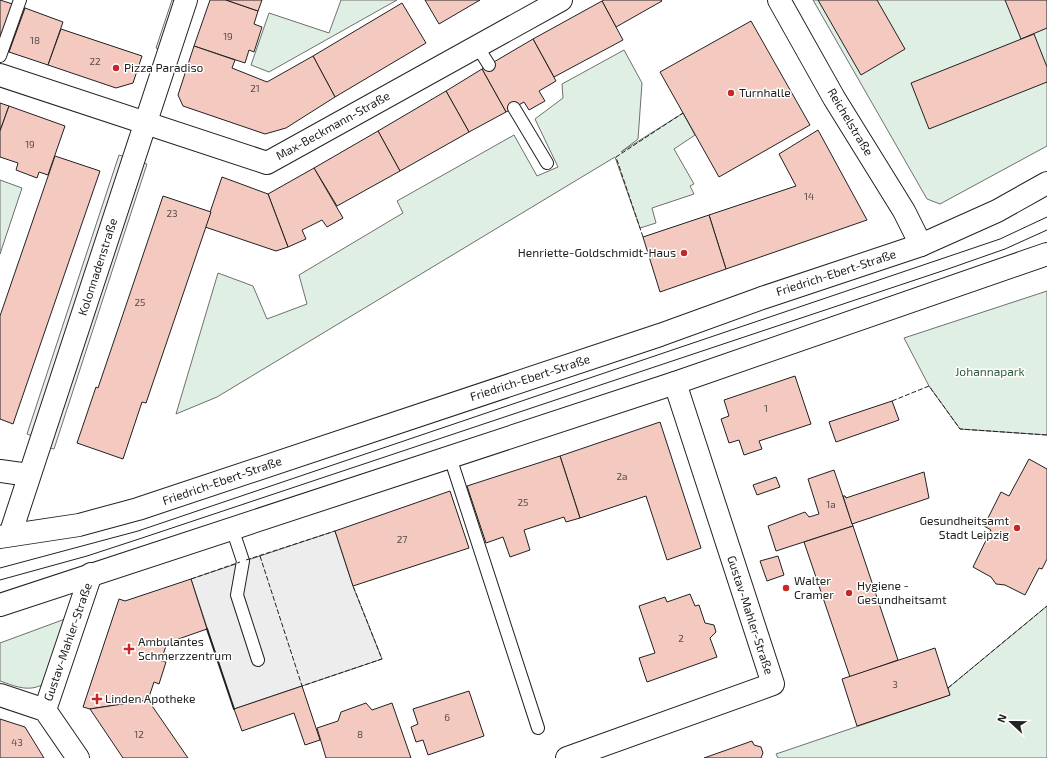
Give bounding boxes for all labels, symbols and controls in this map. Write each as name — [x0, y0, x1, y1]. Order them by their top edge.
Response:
house number: 19 — [223, 30, 233, 42]
house number: 18 — [30, 34, 40, 46]
house number: 22 — [89, 55, 101, 67]
place label: Pizza Paradiso — [124, 60, 204, 74]
marker: Pizza Paradiso — [111, 63, 121, 73]
house number: 21 — [250, 82, 260, 94]
place label: Turnhalle — [739, 85, 791, 99]
street label: Reichelstraße — [825, 85, 876, 158]
street label: Max-Beckmann-Straße — [273, 88, 392, 162]
marker: Turnhalle — [726, 88, 736, 98]
house number: 19 — [25, 138, 35, 150]
house number: 14 — [804, 190, 814, 202]
house number: 23 — [166, 207, 178, 219]
street label: Kolonnadenstraße — [75, 216, 119, 317]
place label: Henriette-Goldschmidt-Haus — [518, 245, 676, 259]
street label: Friedrich-Ebert-Straße — [774, 246, 897, 298]
marker: Henriette-Goldschmidt-Haus — [679, 248, 689, 258]
house number: 25 — [135, 296, 145, 308]
street label: Friedrich-Ebert-Straße — [468, 351, 591, 403]
park label: Johannapark — [955, 364, 1025, 378]
house number: 1 — [764, 402, 768, 414]
street label: Friedrich-Ebert-Straße — [160, 453, 283, 507]
house number: 2a — [616, 470, 628, 482]
house number: 25 — [518, 496, 528, 508]
house number: 1a — [826, 498, 836, 510]
place label: Gesundheitsamt Stadt Leipzig — [920, 513, 1009, 541]
marker: Gesundheitsamt Stadt Leipzig — [1012, 523, 1022, 533]
house number: 27 — [397, 533, 407, 545]
street label: Gustav-Mahler-Straße — [725, 553, 777, 676]
place label: Walter Cramer — [794, 573, 834, 601]
place label: Hygiene - Gesundheitsamt — [857, 578, 947, 606]
street label: Gustav-Mahler-Straße — [40, 581, 94, 703]
marker: Walter Cramer — [781, 583, 791, 593]
marker: Hygiene - Gesundheitsamt — [844, 588, 854, 598]
house number: 2 — [678, 632, 684, 644]
place label: Ambulantes Schmerzzentrum — [138, 634, 232, 662]
marker: Ambulantes Schmerzzentrum — [123, 643, 135, 655]
house number: 3 — [892, 678, 898, 690]
place label: Linden Apotheke — [105, 691, 195, 705]
marker: Linden Apotheke — [92, 694, 102, 704]
north arrow — [991, 702, 1031, 742]
house number: 6 — [444, 711, 450, 723]
text: N — [994, 712, 1009, 724]
house number: 12 — [134, 728, 144, 740]
house number: 8 — [357, 728, 363, 740]
house number: 43 — [11, 736, 23, 748]

